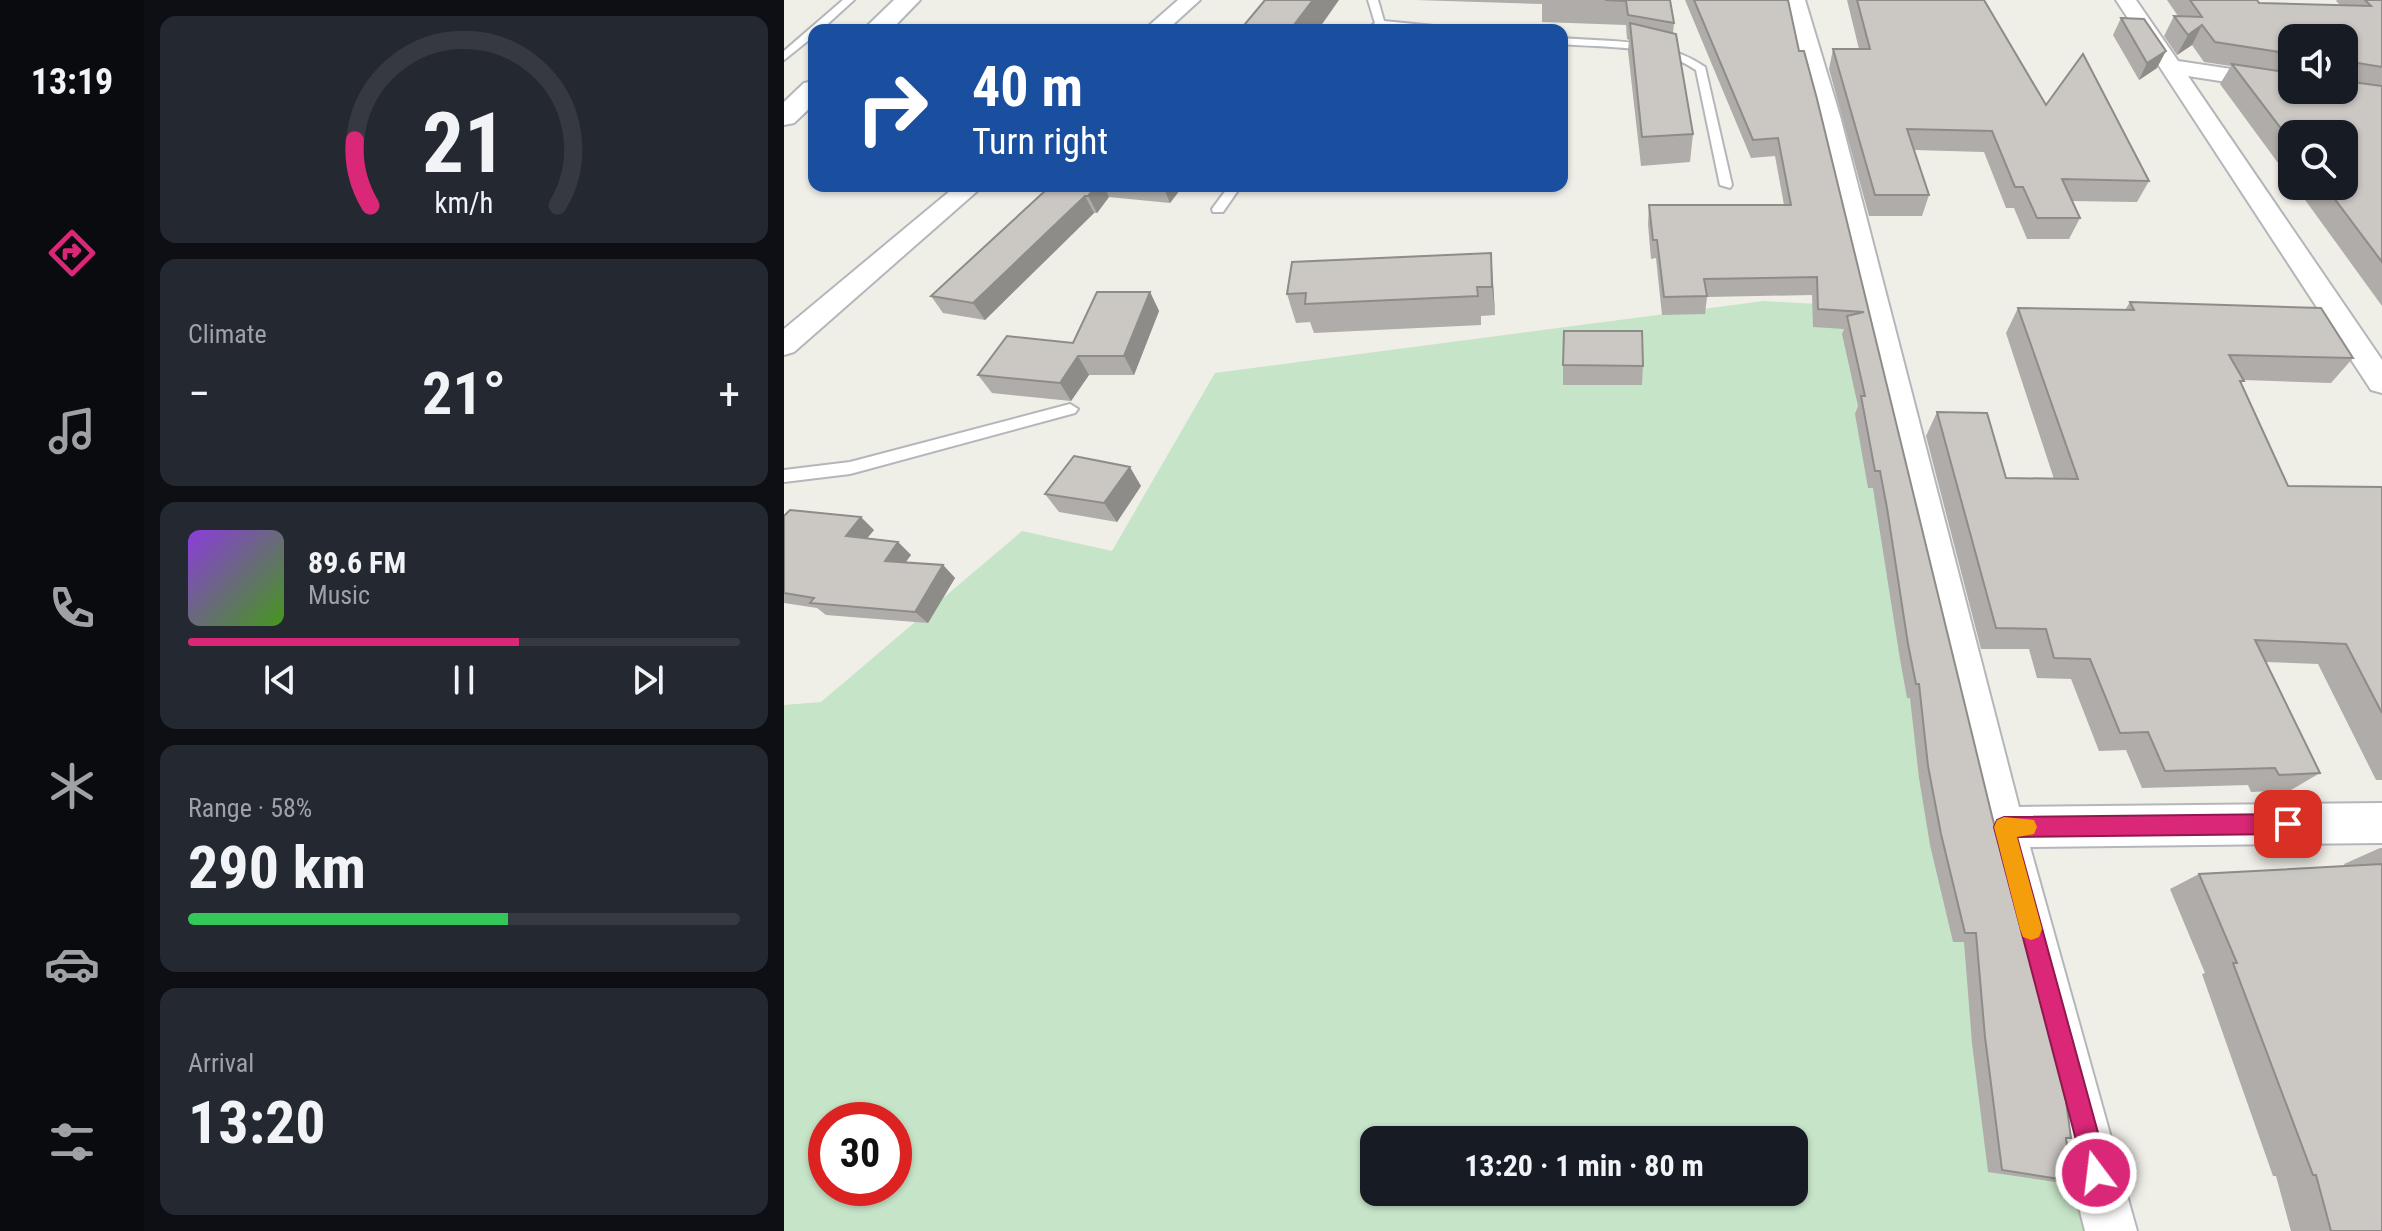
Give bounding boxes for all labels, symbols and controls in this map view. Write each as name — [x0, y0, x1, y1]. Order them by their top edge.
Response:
map controls — [2278, 24, 2358, 200]
button: sound — [2278, 24, 2358, 104]
text: 40 m — [972, 54, 1083, 120]
icon: right — [840, 56, 944, 160]
text: 13:19 — [31, 61, 113, 103]
text: 21 — [422, 94, 506, 191]
button: search — [2278, 120, 2358, 200]
text: Turn right — [972, 121, 1108, 163]
text: km/h — [435, 186, 493, 220]
icon: directions — [44, 225, 100, 281]
text: Climate — [188, 319, 267, 349]
text: 21° — [422, 358, 506, 429]
text: − — [188, 368, 210, 420]
text: + — [718, 368, 740, 420]
icon: music — [44, 403, 100, 459]
text: 89.6 FM — [308, 545, 406, 580]
icon: phone — [44, 580, 100, 636]
text: Music — [308, 580, 370, 610]
icon: previous — [258, 658, 302, 702]
icon: pause — [442, 658, 486, 702]
icon: next — [626, 658, 670, 702]
icon: climate — [44, 758, 100, 814]
pin — [2254, 790, 2322, 858]
text: Range · 58% — [188, 793, 312, 823]
icon: arrive — [2266, 802, 2310, 846]
text: 290 km — [188, 832, 366, 903]
icon: car — [44, 936, 100, 992]
text: Arrival — [188, 1048, 254, 1078]
text: 13:20 — [188, 1087, 326, 1158]
speed limit sign: 30 — [808, 1102, 912, 1206]
icon: filters — [44, 1114, 100, 1170]
position arrow — [2054, 1131, 2138, 1215]
text: 13:20 · 1 min · 80 m — [1464, 1148, 1704, 1183]

